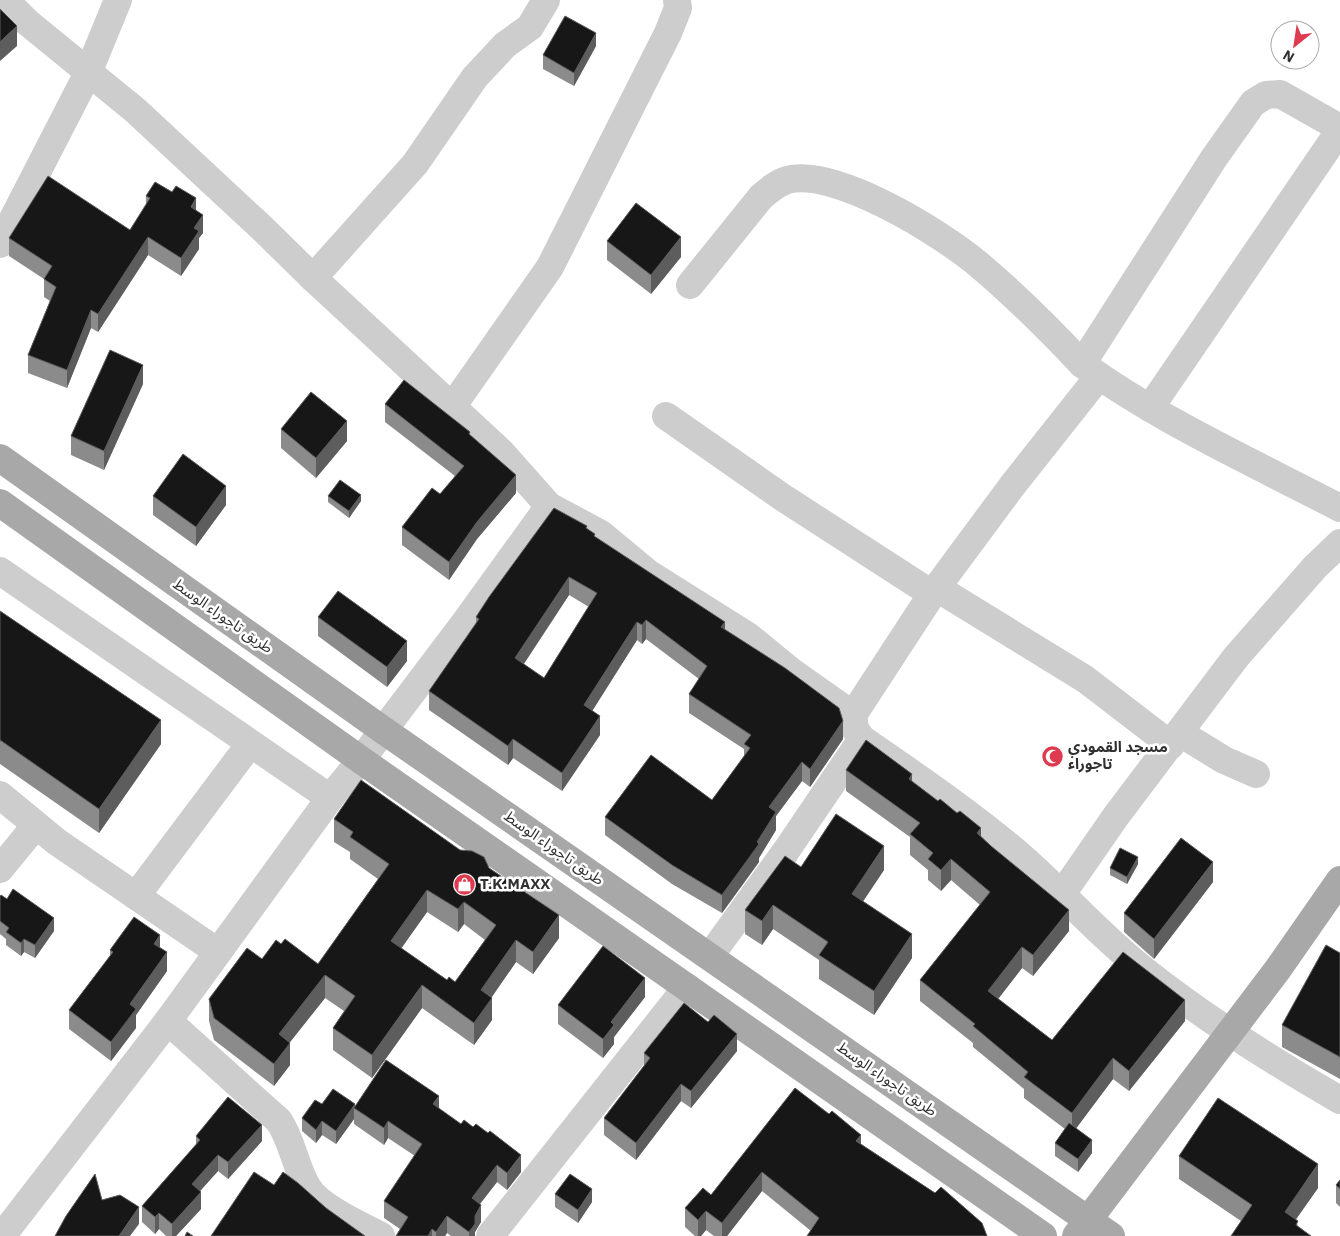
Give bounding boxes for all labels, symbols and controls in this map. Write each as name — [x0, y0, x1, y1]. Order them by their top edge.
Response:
north arrow — [1270, 20, 1320, 70]
text: N — [1280, 46, 1297, 67]
street label: طريق تاجوراء الوسط — [169, 574, 277, 658]
place label: مسجد القمودي تاجوراء — [1068, 737, 1168, 773]
mosque icon: مسجد القمودي تاجوراء — [1040, 744, 1064, 768]
street label: طريق تاجوراء الوسط — [500, 806, 608, 890]
shop icon: T.K.MAXX — [452, 872, 476, 896]
place label: T.K.MAXX — [480, 874, 550, 893]
street label: طريق تاجوراء الوسط — [833, 1037, 941, 1121]

